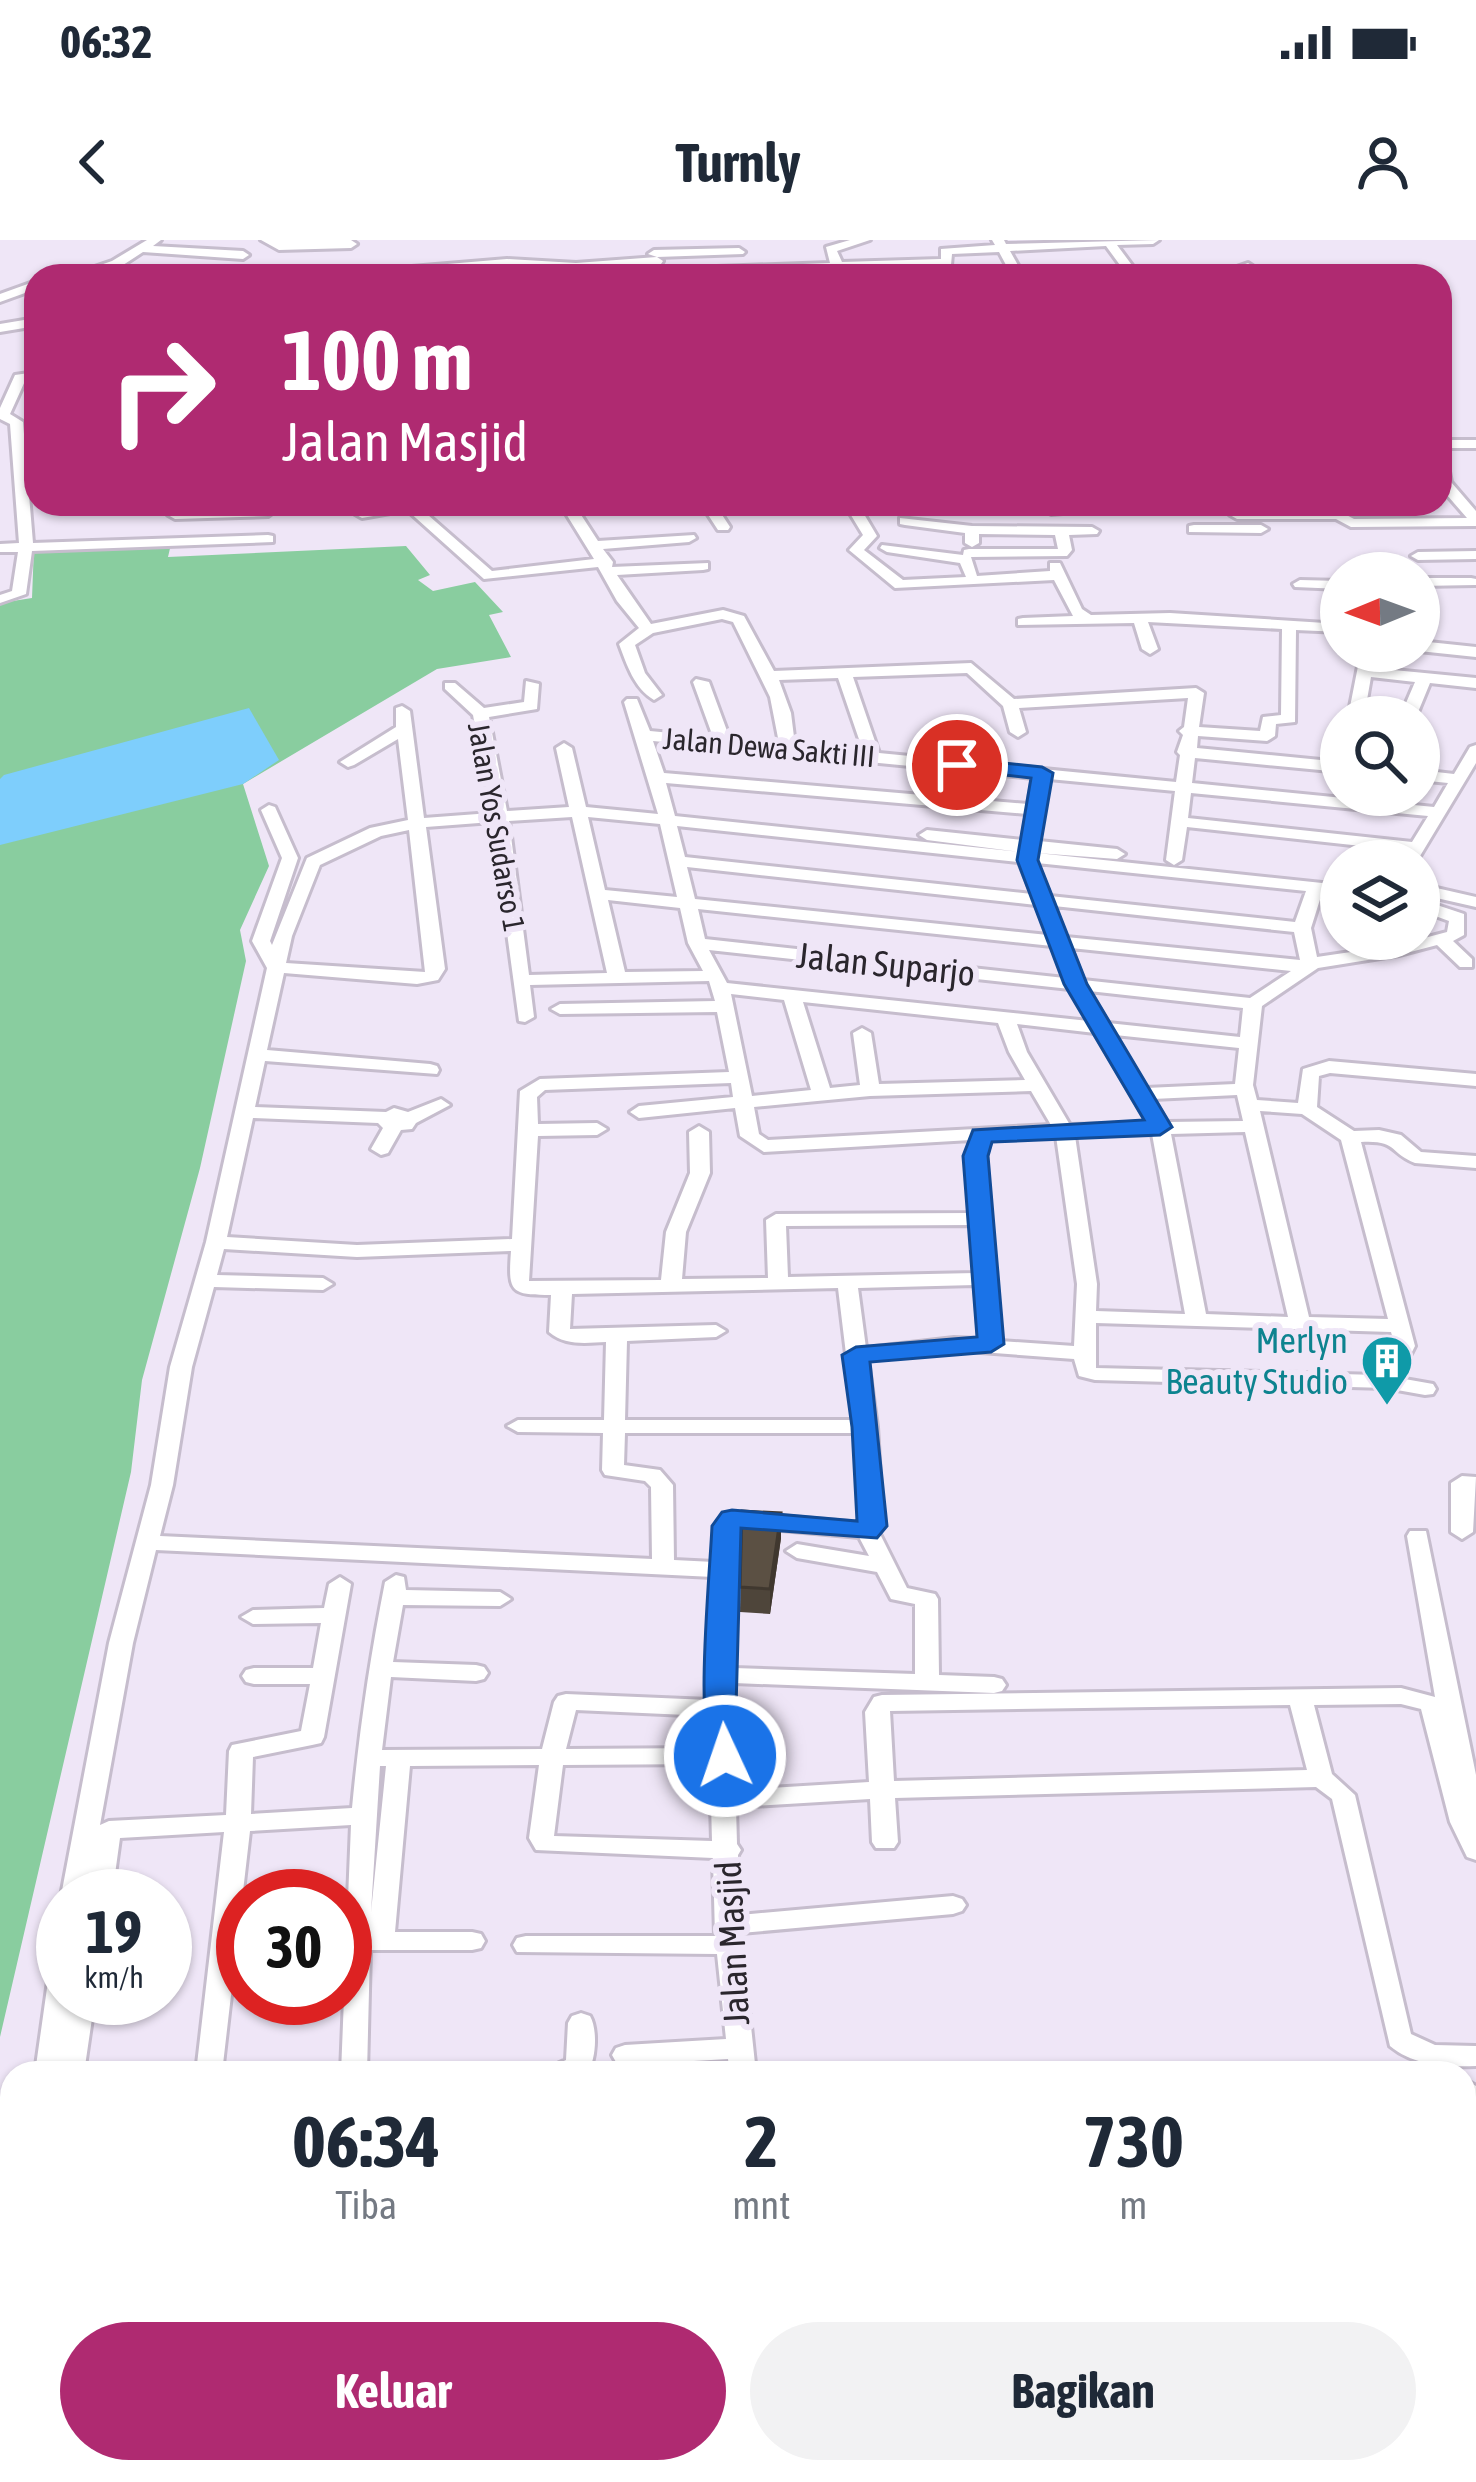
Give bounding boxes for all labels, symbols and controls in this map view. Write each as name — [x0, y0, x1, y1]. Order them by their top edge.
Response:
text: 06:32 — [60, 16, 153, 68]
icon: back — [60, 129, 126, 195]
icon: person — [1350, 129, 1416, 195]
text: Turnly — [675, 132, 801, 193]
icon: right — [84, 312, 240, 468]
text: 100 m — [282, 312, 472, 408]
text: Jalan Masjid — [282, 411, 528, 472]
north arrow — [1320, 552, 1440, 672]
map controls — [1320, 552, 1440, 960]
button: search — [1320, 696, 1440, 816]
pin — [906, 714, 1008, 816]
street label: Jalan Yos Sudarso 1 — [462, 720, 532, 934]
street label: Jalan Dewa Sakti III — [662, 721, 876, 773]
icon: arrive — [924, 732, 990, 798]
button: layers — [1320, 840, 1440, 960]
street label: Jalan Suparjo — [795, 934, 977, 994]
place label: Merlyn Beauty Studio — [1165, 1319, 1348, 1402]
building icon: Merlyn Beauty Studio — [1359, 1333, 1415, 1407]
position arrow — [662, 1693, 788, 1819]
street label: Jalan Masjid — [707, 1860, 757, 2026]
speed limit sign: 30 — [216, 1869, 372, 2025]
text: 19 — [86, 1897, 142, 1966]
text: km/h — [84, 1960, 144, 1994]
text: 06:34 — [292, 2100, 440, 2182]
text: 2 — [744, 2100, 778, 2182]
text: 730 — [1082, 2100, 1184, 2182]
text: Tiba — [335, 2183, 397, 2227]
text: mnt — [732, 2183, 790, 2227]
text: m — [1119, 2183, 1147, 2227]
button: Keluar — [60, 2322, 726, 2460]
button: Bagikan — [750, 2322, 1416, 2460]

